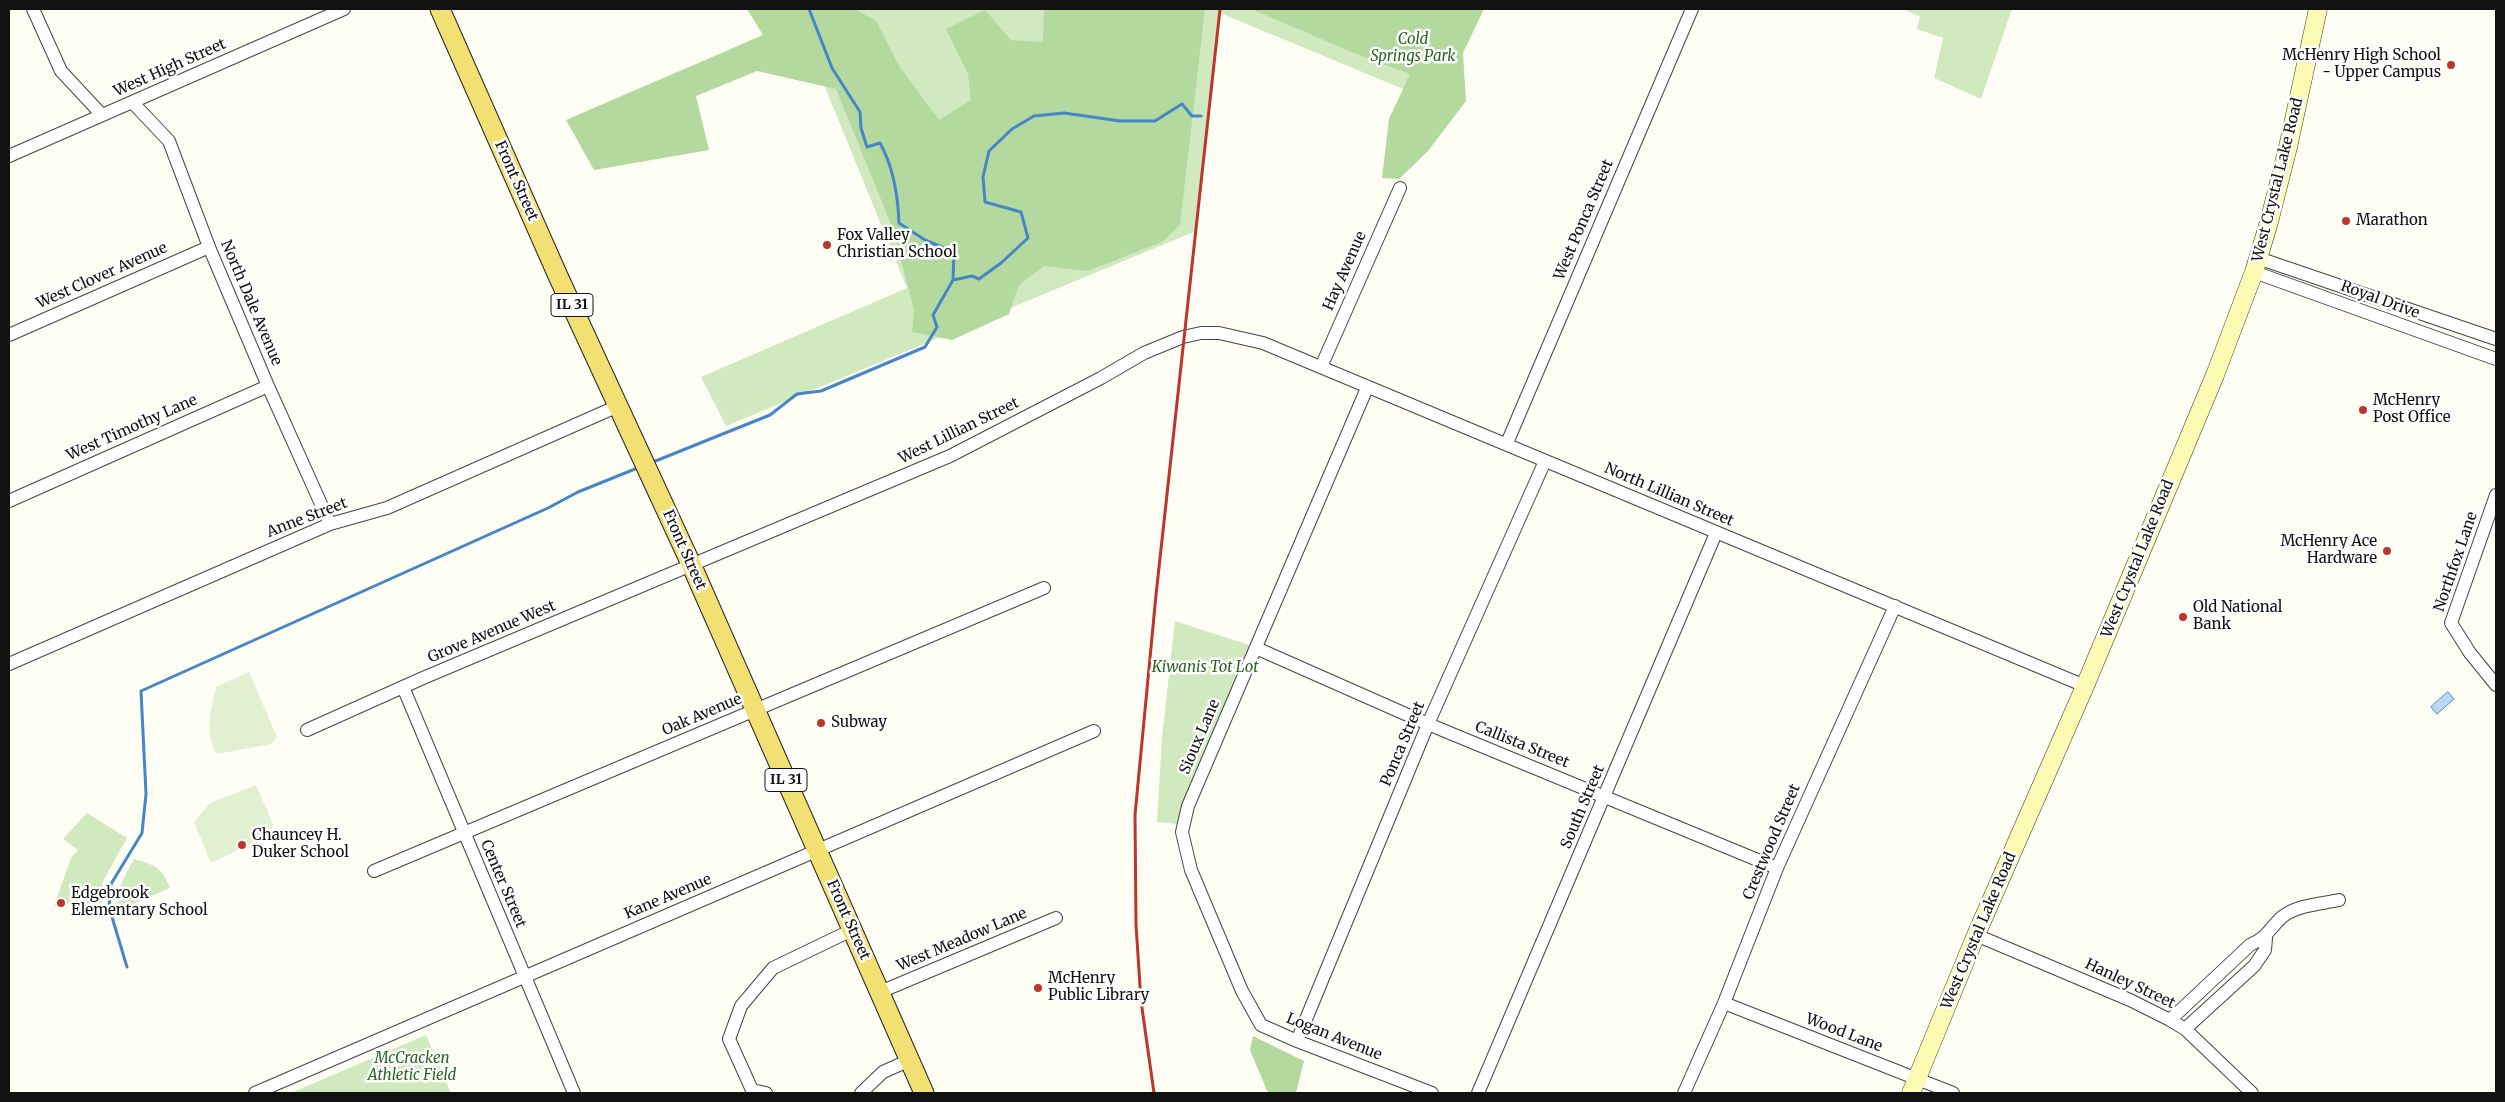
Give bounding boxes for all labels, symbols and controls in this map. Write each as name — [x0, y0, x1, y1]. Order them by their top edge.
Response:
park label: Cold Springs Park — [1371, 31, 1455, 66]
street label: West High Street — [111, 35, 229, 101]
place label: McHenry High School - Upper Campus — [2282, 47, 2441, 82]
marker: McHenry High School - Upper Campus — [2445, 59, 2457, 71]
street label: West Crystal Lake Road — [2249, 96, 2307, 264]
street label: Front Street — [490, 138, 542, 224]
street label: West Ponca Street — [1550, 157, 1618, 283]
place label: Marathon — [2356, 212, 2428, 230]
marker: Marathon — [2340, 215, 2352, 227]
place label: Fox Valley Christian School — [837, 227, 957, 262]
street label: Hay Avenue — [1320, 229, 1370, 313]
street label: North Dale Avenue — [216, 238, 286, 368]
street label: West Clover Avenue — [34, 239, 170, 313]
marker: Fox Valley Christian School — [821, 239, 833, 251]
street label: Royal Drive — [2338, 277, 2422, 323]
road number: IL 31 — [551, 294, 593, 316]
street label: West Timothy Lane — [64, 391, 200, 465]
place label: McHenry Post Office — [2373, 392, 2451, 427]
street label: West Lillian Street — [896, 394, 1022, 468]
marker: McHenry Post Office — [2357, 404, 2369, 416]
street label: North Lillian Street — [1602, 460, 1736, 530]
street label: West Crystal Lake Road — [2098, 477, 2178, 641]
street label: Anne Street — [264, 494, 350, 542]
street label: Front Street — [658, 507, 710, 593]
street label: Northfox Lane — [2430, 510, 2482, 614]
place label: McHenry Ace Hardware — [2280, 533, 2377, 568]
marker: McHenry Ace Hardware — [2381, 545, 2393, 557]
street label: Grove Avenue West — [425, 597, 559, 667]
place label: Old National Bank — [2193, 599, 2282, 634]
marker: Old National Bank — [2177, 611, 2189, 623]
park label: Kiwanis Tot Lot — [1152, 659, 1258, 677]
street label: Oak Avenue — [660, 690, 744, 740]
street label: Sioux Lane — [1176, 697, 1224, 777]
street label: Ponca Street — [1377, 699, 1429, 789]
place label: Subway — [831, 714, 887, 732]
marker: Subway — [815, 717, 827, 729]
street label: Callista Street — [1472, 718, 1572, 772]
street label: South Street — [1557, 762, 1609, 852]
road number: IL 31 — [765, 768, 807, 792]
street label: Crestwood Street — [1740, 782, 1804, 902]
place label: Chauncey H. Duker School — [252, 827, 349, 862]
street label: Center Street — [476, 837, 530, 931]
marker: Chauncey H. Duker School — [236, 839, 248, 851]
street label: West Crystal Lake Road — [1938, 850, 2020, 1012]
street label: Kane Avenue — [622, 871, 714, 923]
street label: Front Street — [822, 877, 874, 963]
place label: Edgebrook Elementary School — [71, 885, 208, 920]
marker: Edgebrook Elementary School — [55, 897, 67, 909]
street label: West Meadow Lane — [894, 905, 1030, 975]
street label: Hanley Street — [2082, 955, 2178, 1013]
place label: McHenry Public Library — [1048, 970, 1149, 1005]
marker: McHenry Public Library — [1032, 982, 1044, 994]
street label: Logan Avenue — [1284, 1010, 1384, 1064]
street label: Wood Lane — [1803, 1010, 1885, 1056]
park label: McCracken Athletic Field — [368, 1050, 456, 1085]

